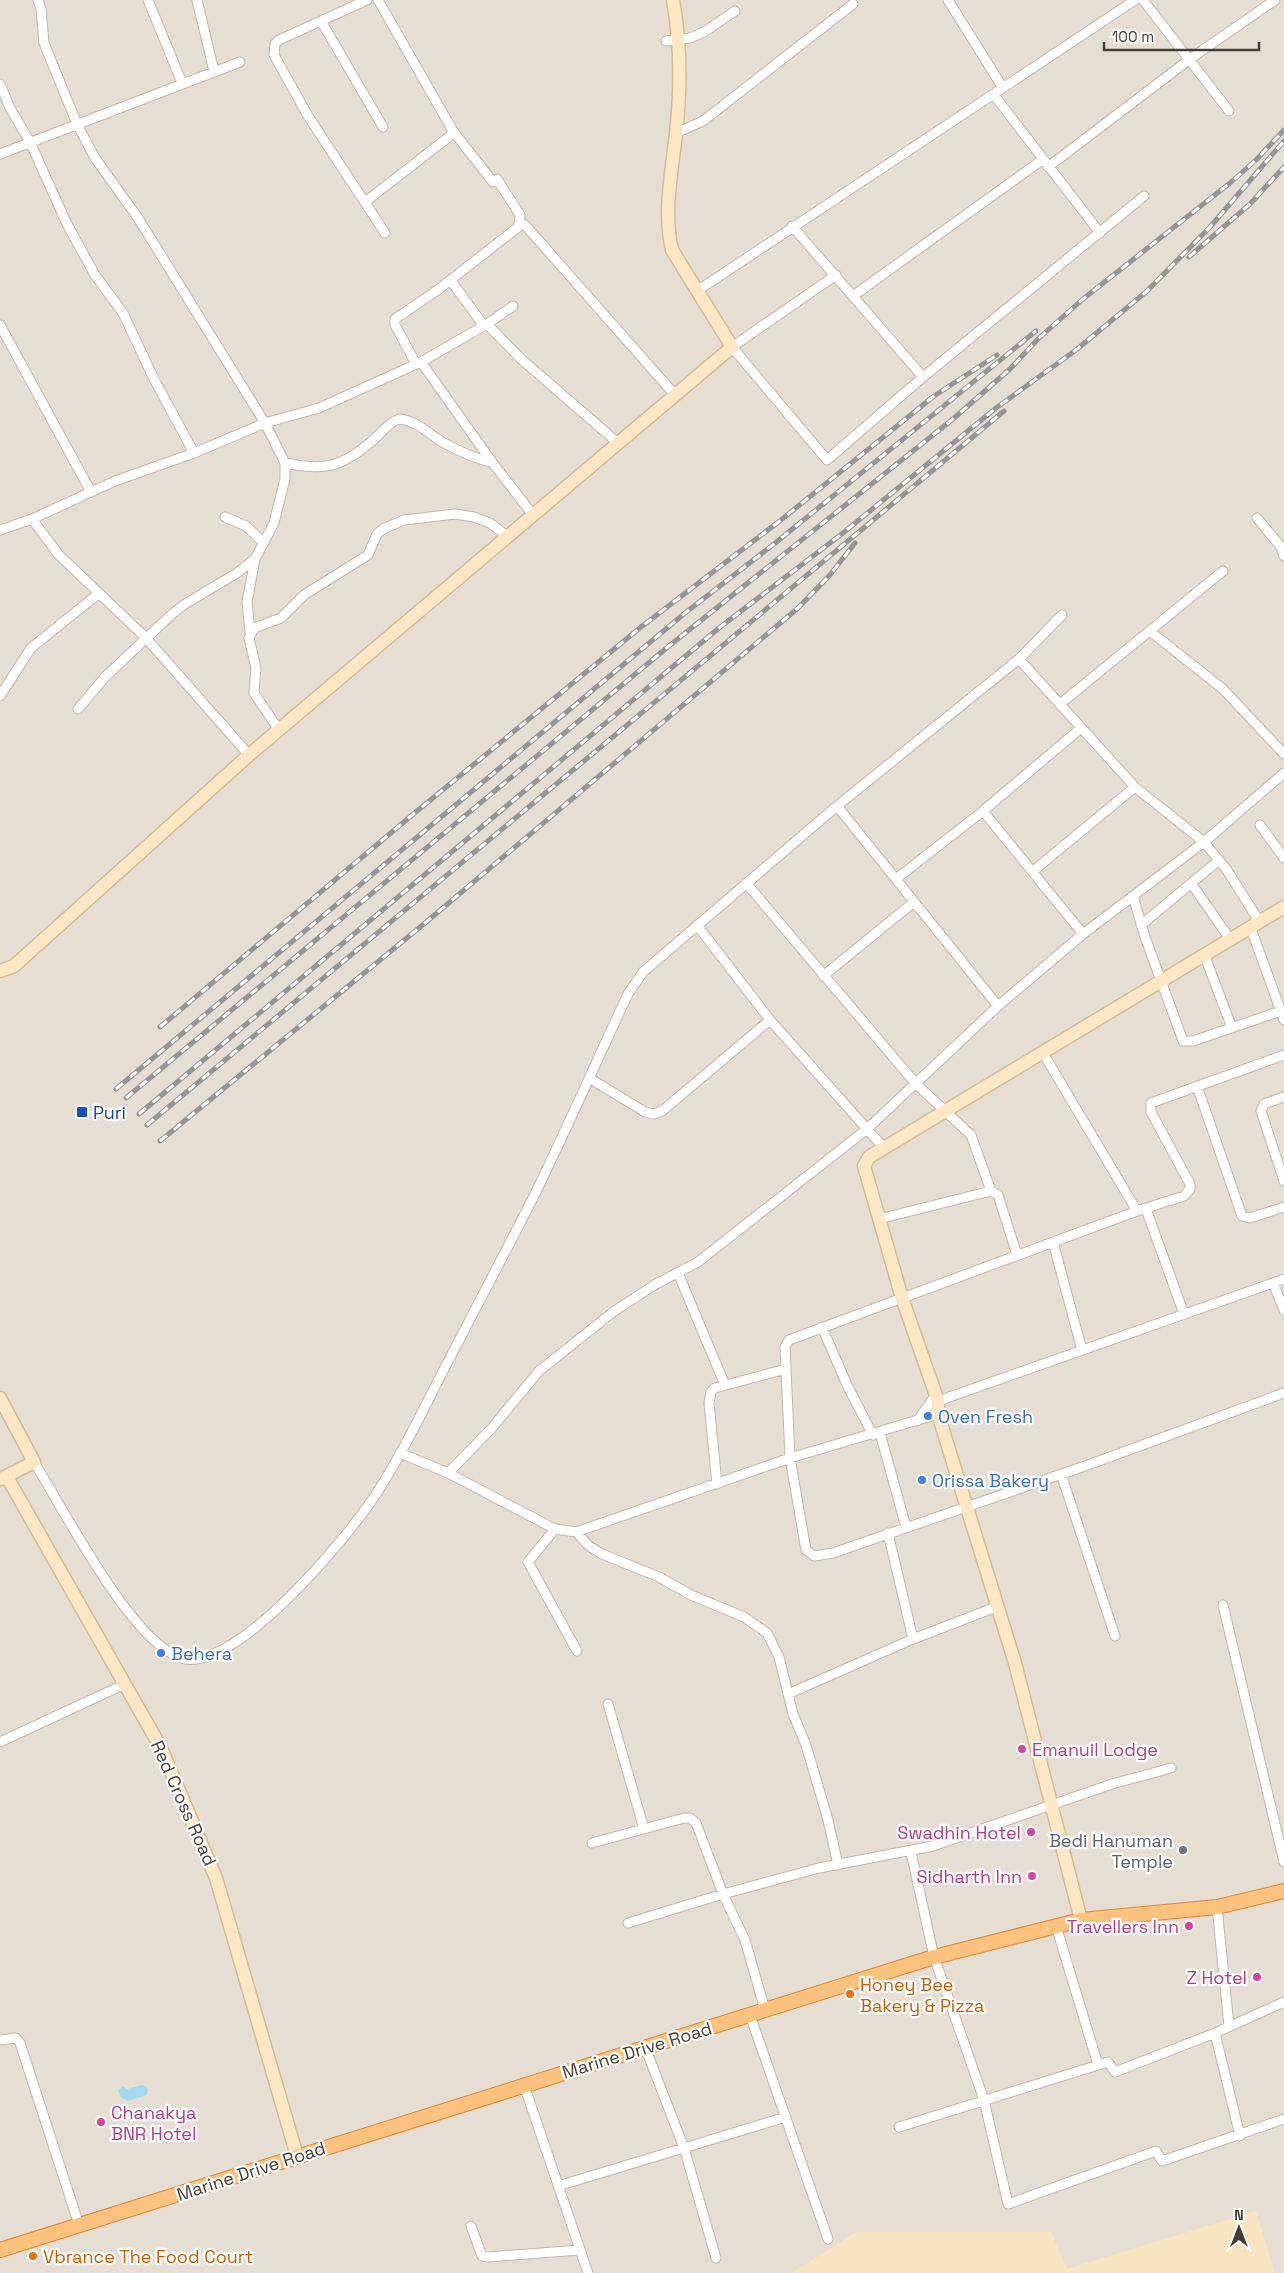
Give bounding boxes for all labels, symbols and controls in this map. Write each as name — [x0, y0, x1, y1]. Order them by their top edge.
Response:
scale bar — [1104, 20, 1259, 52]
text: 100 m — [1112, 27, 1154, 46]
place label: Puri — [93, 1101, 126, 1124]
marker: Puri — [75, 1105, 89, 1119]
place label: Oven Fresh — [938, 1405, 1033, 1428]
marker: Oven Fresh — [922, 1410, 934, 1422]
place label: Orissa Bakery — [932, 1469, 1049, 1492]
marker: Orissa Bakery — [916, 1474, 928, 1486]
place label: Behera — [171, 1642, 232, 1665]
marker: Behera — [155, 1647, 167, 1659]
street label: Red Cross Road — [146, 1737, 222, 1869]
place label: Emanuil Lodge — [1032, 1738, 1158, 1761]
marker: Emanuil Lodge — [1016, 1743, 1028, 1755]
place label: Swadhin Hotel — [897, 1821, 1021, 1844]
marker: Swadhin Hotel — [1025, 1826, 1037, 1838]
place label: Bedi Hanuman Temple — [1049, 1829, 1173, 1873]
marker: Bedi Hanuman Temple — [1177, 1844, 1189, 1856]
place label: Sidharth Inn — [916, 1865, 1022, 1888]
marker: Sidharth Inn — [1026, 1870, 1038, 1882]
place label: Travellers Inn — [1067, 1915, 1179, 1938]
marker: Travellers Inn — [1183, 1920, 1195, 1932]
place label: Z Hotel — [1186, 1966, 1247, 1989]
marker: Z Hotel — [1251, 1971, 1263, 1983]
place label: Honey Bee Bakery & Pizza — [860, 1973, 984, 2017]
marker: Honey Bee Bakery & Pizza — [844, 1988, 856, 2000]
street label: Marine Drive Road — [559, 2016, 715, 2084]
place label: Chanakya BNR Hotel — [111, 2101, 196, 2145]
marker: Chanakya BNR Hotel — [95, 2116, 107, 2128]
street label: Marine Drive Road — [174, 2136, 328, 2206]
north arrow — [1214, 2203, 1264, 2253]
text: N — [1234, 2206, 1244, 2224]
place label: Vbrance The Food Court — [43, 2245, 253, 2268]
marker: Vbrance The Food Court — [27, 2250, 39, 2262]

